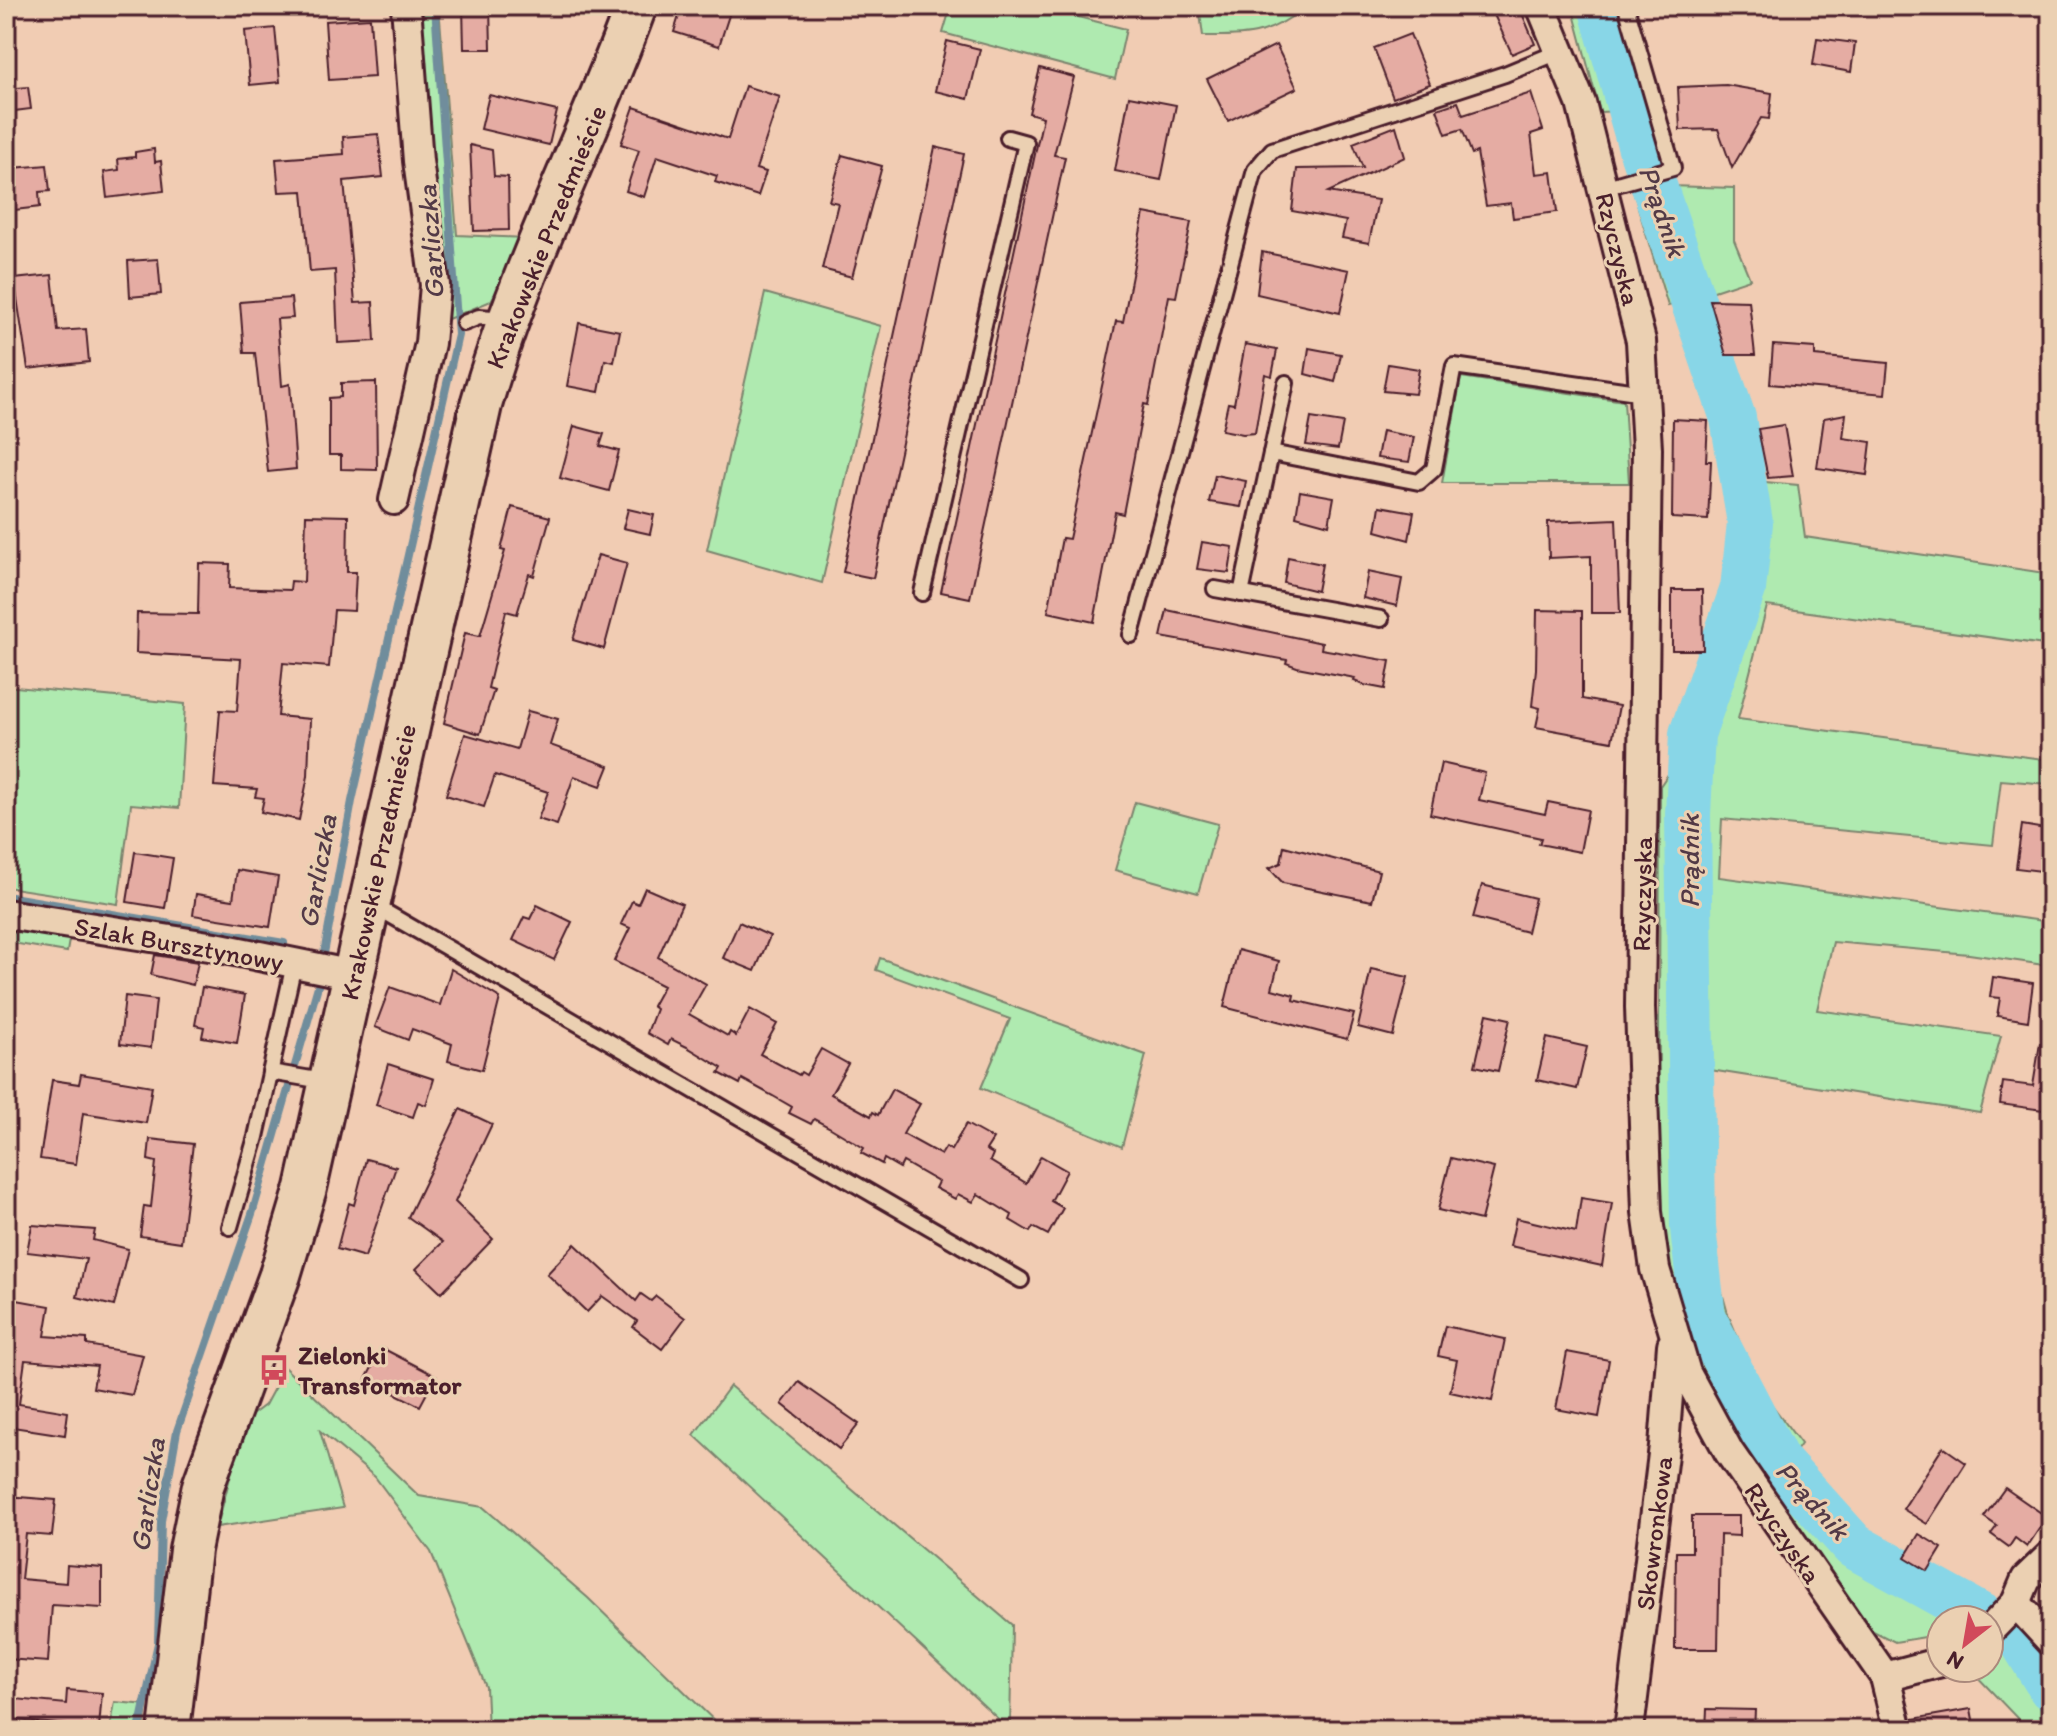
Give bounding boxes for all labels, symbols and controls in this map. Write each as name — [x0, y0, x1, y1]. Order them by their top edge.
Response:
street label: Krakowskie Przedmieście — [478, 101, 614, 373]
water label: Prądnik — [1632, 161, 1695, 263]
water label: Garliczka — [409, 183, 451, 301]
street label: Rzyczyska — [1589, 189, 1648, 309]
street label: Krakowskie Przedmieście — [333, 721, 423, 1003]
water label: Garliczka — [290, 811, 344, 931]
water label: Prądnik — [1672, 812, 1706, 908]
street label: Rzyczyska — [1625, 836, 1659, 952]
street label: Szlak Bursztynowy — [72, 910, 286, 978]
place label: Zielonki Transformator — [297, 1339, 462, 1401]
bus stop icon: Zielonki Transformator — [257, 1353, 291, 1387]
water label: Garliczka — [122, 1435, 172, 1554]
street label: Skowronkowa — [1629, 1454, 1679, 1612]
water label: Prądnik — [1769, 1454, 1858, 1548]
street label: Rzyczyska — [1738, 1476, 1829, 1590]
north arrow — [1925, 1604, 2005, 1684]
text: N — [1942, 1645, 1968, 1676]

